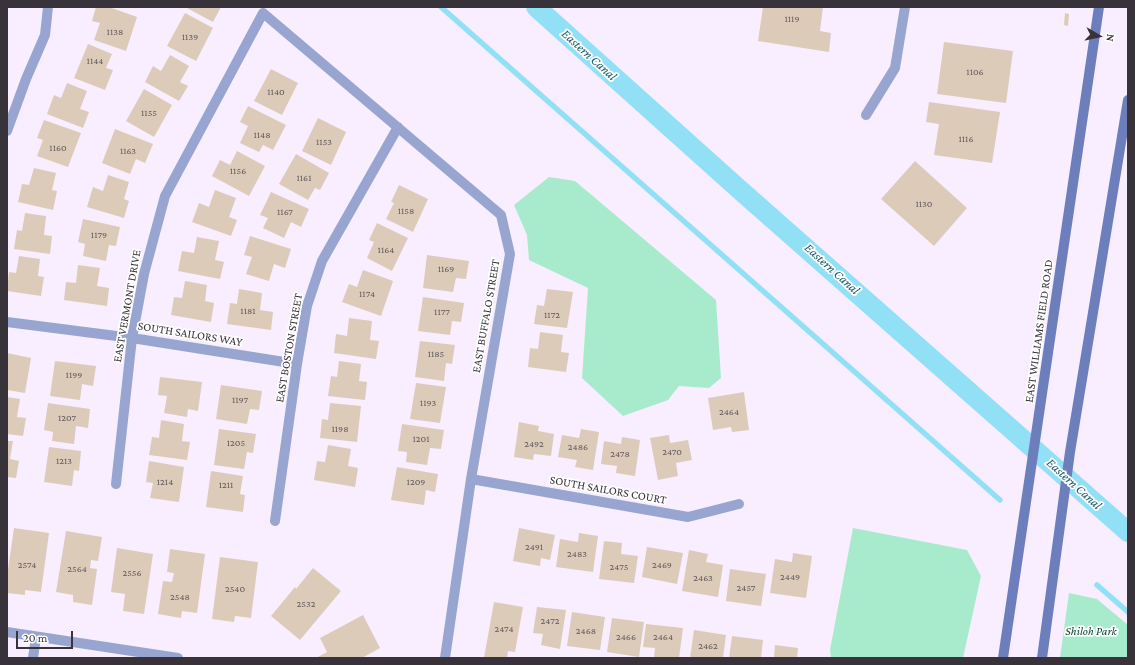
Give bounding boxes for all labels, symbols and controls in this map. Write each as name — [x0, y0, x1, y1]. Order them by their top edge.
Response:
house number: 1119 — [784, 13, 800, 25]
north arrow — [1079, 16, 1119, 56]
house number: 1138 — [107, 26, 123, 38]
water label: Eastern Canal — [558, 26, 620, 84]
house number: 1139 — [182, 31, 198, 43]
text: N — [1104, 33, 1117, 43]
house number: 1144 — [87, 55, 103, 67]
house number: 1106 — [966, 66, 984, 78]
house number: 1140 — [267, 86, 285, 98]
house number: 1155 — [141, 107, 157, 119]
house number: 1148 — [253, 129, 271, 141]
house number: 1116 — [958, 133, 974, 145]
house number: 1153 — [316, 136, 332, 148]
house number: 1160 — [49, 142, 67, 154]
house number: 1163 — [120, 145, 136, 157]
house number: 1156 — [230, 165, 246, 177]
house number: 1161 — [296, 172, 312, 184]
house number: 1130 — [915, 198, 933, 210]
house number: 1158 — [398, 205, 414, 217]
house number: 1167 — [277, 206, 293, 218]
house number: 1179 — [91, 229, 107, 241]
water label: Eastern Canal — [801, 240, 863, 298]
house number: 1164 — [378, 244, 394, 256]
street label: EAST VERMONT DRIVE — [110, 249, 144, 363]
street label: EAST BUFFALO STREET — [469, 258, 503, 374]
street label: EAST WILLIAMS FIELD ROAD — [1022, 259, 1056, 403]
house number: 1169 — [438, 263, 454, 275]
house number: 1174 — [359, 288, 375, 300]
street label: EAST BOSTON STREET — [272, 292, 306, 404]
house number: 1181 — [240, 305, 256, 317]
house number: 1177 — [434, 306, 450, 318]
house number: 1172 — [544, 309, 560, 321]
street label: SOUTH SAILORS WAY — [137, 319, 243, 349]
house number: 1185 — [428, 348, 444, 360]
house number: 1199 — [66, 369, 82, 381]
house number: 1197 — [232, 394, 248, 406]
house number: 1193 — [420, 397, 436, 409]
house number: 2464 — [719, 406, 739, 418]
house number: 1207 — [58, 412, 76, 424]
house number: 1198 — [331, 423, 349, 435]
house number: 1201 — [412, 433, 430, 445]
house number: 1205 — [227, 437, 245, 449]
house number: 2492 — [524, 438, 544, 450]
house number: 2486 — [568, 441, 588, 453]
house number: 2470 — [662, 446, 682, 458]
house number: 2478 — [610, 448, 630, 460]
house number: 1213 — [56, 455, 72, 467]
water label: Eastern Canal — [1043, 455, 1105, 513]
street label: SOUTH SAILORS COURT — [549, 473, 667, 507]
house number: 1214 — [157, 476, 173, 488]
house number: 1209 — [407, 476, 425, 488]
house number: 1211 — [219, 479, 233, 491]
house number: 2491 — [525, 541, 543, 553]
house number: 2483 — [567, 548, 587, 560]
house number: 2574 — [18, 559, 36, 571]
house number: 2469 — [652, 559, 672, 571]
house number: 2475 — [610, 561, 628, 573]
house number: 2564 — [67, 563, 87, 575]
house number: 2556 — [122, 567, 142, 579]
house number: 2449 — [780, 571, 800, 583]
house number: 2463 — [693, 572, 713, 584]
house number: 2457 — [737, 582, 755, 594]
house number: 2540 — [225, 583, 245, 595]
house number: 2548 — [170, 591, 190, 603]
house number: 2532 — [297, 598, 315, 610]
house number: 2472 — [540, 615, 560, 627]
scale bar — [18, 623, 75, 649]
house number: 2474 — [494, 623, 514, 635]
park label: Shiloh Park — [1065, 624, 1117, 638]
house number: 2468 — [576, 625, 596, 637]
text: 20 m — [23, 631, 47, 645]
house number: 2466 — [616, 631, 636, 643]
house number: 2464 — [653, 631, 673, 643]
house number: 2462 — [698, 640, 718, 652]

